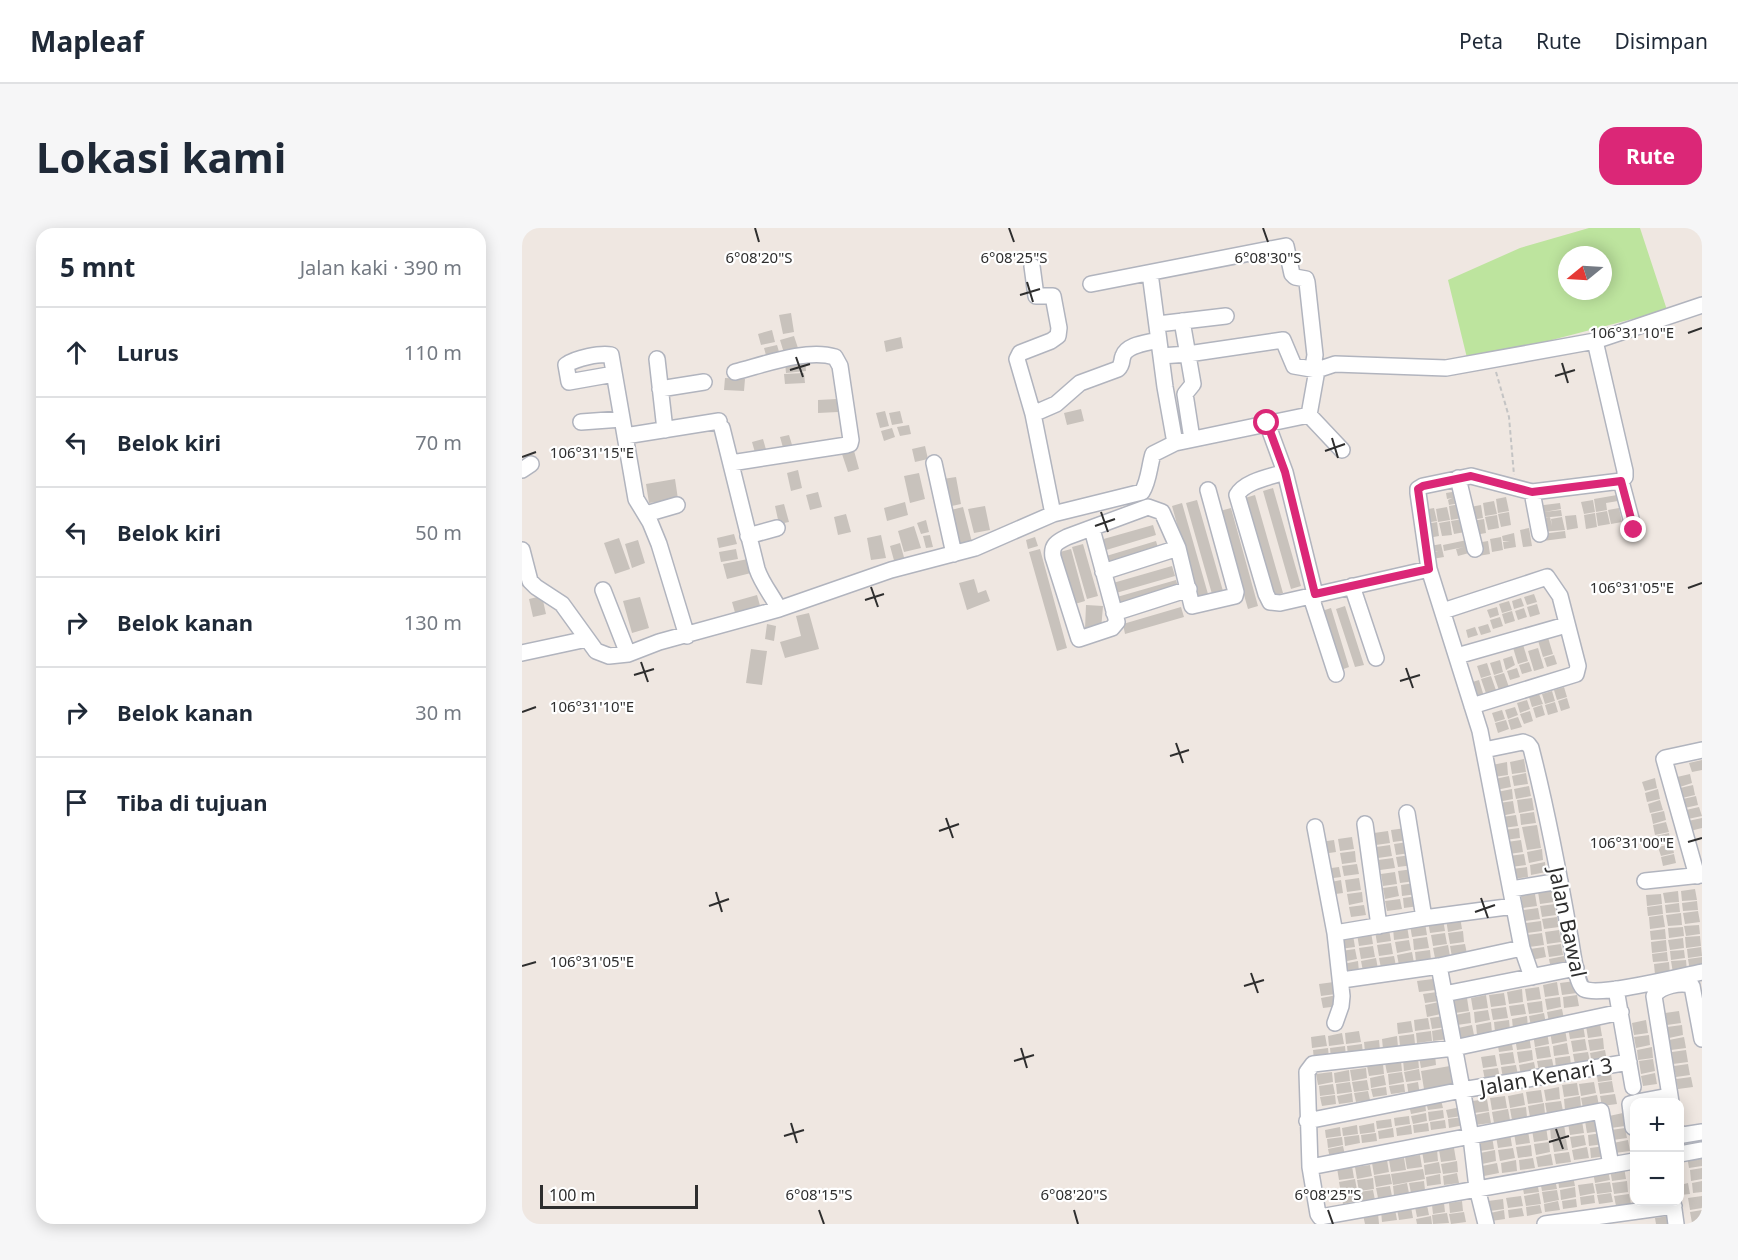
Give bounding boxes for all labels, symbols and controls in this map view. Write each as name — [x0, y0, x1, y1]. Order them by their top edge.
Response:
text: Mapleaf — [30, 22, 144, 60]
text: Peta — [1459, 27, 1503, 55]
text: Rute — [1536, 27, 1581, 55]
text: Disimpan — [1614, 27, 1708, 55]
button: Rute — [1599, 127, 1702, 185]
text: Lokasi kami — [36, 128, 286, 185]
north arrow — [1558, 246, 1612, 300]
text: 6°08'20"S — [725, 247, 793, 267]
text: 6°08'25"S — [980, 247, 1048, 267]
text: 6°08'30"S — [1234, 247, 1302, 267]
text: 5 mnt — [60, 249, 135, 285]
text: Jalan kaki · 390 m — [300, 254, 462, 281]
text: 106°31'10"E — [1590, 322, 1674, 342]
icon: ahead — [60, 336, 93, 369]
text: Lurus — [117, 337, 179, 367]
text: 110 m — [404, 339, 462, 366]
route start — [1253, 409, 1279, 435]
icon: left — [60, 426, 93, 459]
text: Belok kiri — [117, 427, 221, 457]
text: 70 m — [415, 429, 462, 456]
text: 106°31'15"E — [550, 442, 634, 462]
icon: left — [60, 516, 93, 549]
route end — [1620, 516, 1646, 542]
text: Belok kiri — [117, 517, 221, 547]
text: 50 m — [415, 519, 462, 546]
text: 106°31'05"E — [1590, 577, 1674, 597]
icon: right — [60, 606, 93, 639]
text: Belok kanan — [117, 607, 253, 637]
text: 130 m — [404, 609, 462, 636]
icon: right — [60, 696, 93, 729]
text: 106°31'10"E — [550, 696, 634, 716]
text: Belok kanan — [117, 697, 253, 727]
text: 30 m — [415, 699, 462, 726]
icon: arrive — [60, 786, 93, 819]
text: Tiba di tujuan — [117, 787, 267, 817]
text: 106°31'00"E — [1590, 832, 1674, 852]
street label: Jalan Bawal — [1542, 862, 1593, 980]
text: 106°31'05"E — [550, 951, 634, 971]
street label: Jalan Kenari 3 — [1475, 1051, 1615, 1102]
map controls — [1630, 1098, 1684, 1206]
button: + — [1630, 1098, 1684, 1152]
button: − — [1630, 1152, 1684, 1206]
scale bar — [540, 1182, 698, 1210]
text: 100 m — [549, 1184, 596, 1206]
text: 6°08'15"S — [785, 1184, 853, 1204]
text: 6°08'20"S — [1040, 1184, 1108, 1204]
text: 6°08'25"S — [1294, 1184, 1362, 1204]

